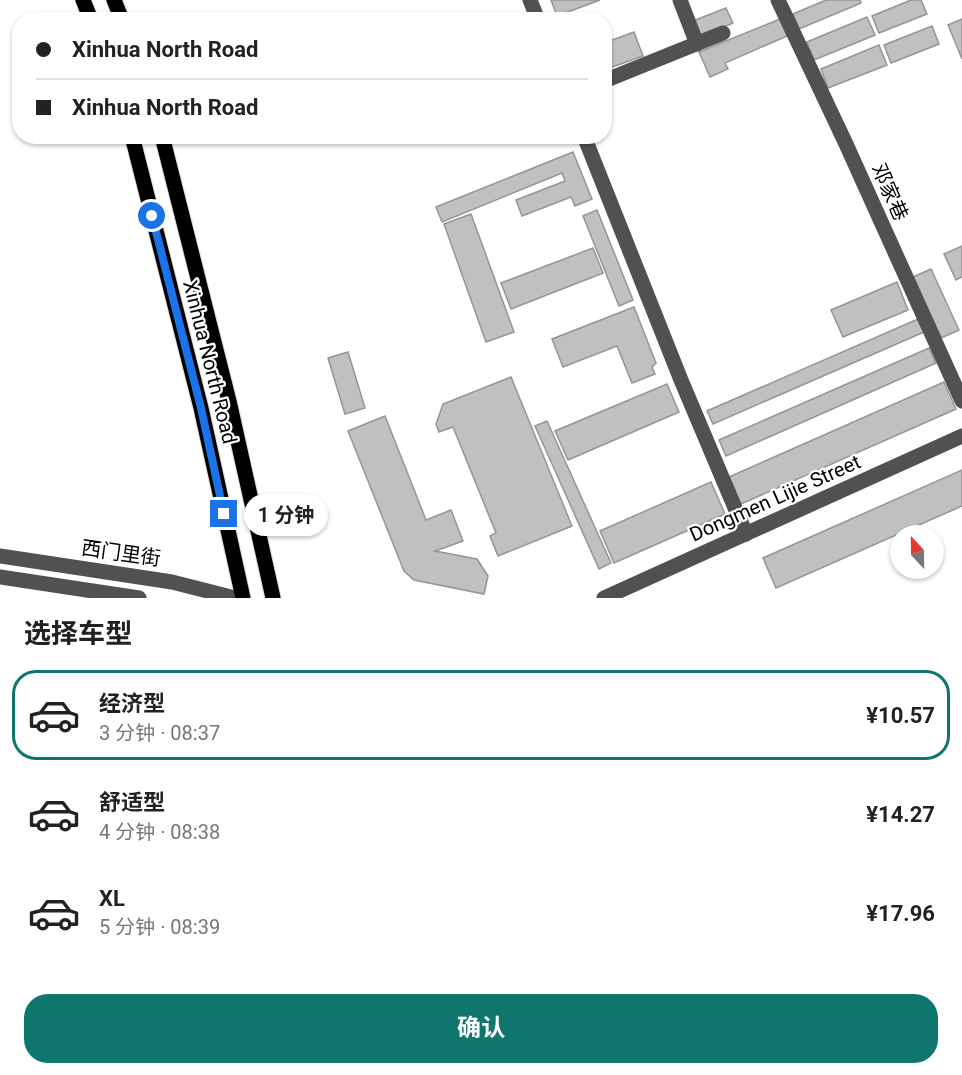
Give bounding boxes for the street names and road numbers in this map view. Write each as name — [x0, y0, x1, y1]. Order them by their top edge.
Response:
street label: 邓家巷 — [867, 160, 913, 224]
street label: Xinhua North Road — [178, 278, 242, 446]
street label: Dongmen Lijie Street — [686, 450, 864, 546]
street label: 西门里街 — [80, 536, 162, 570]

